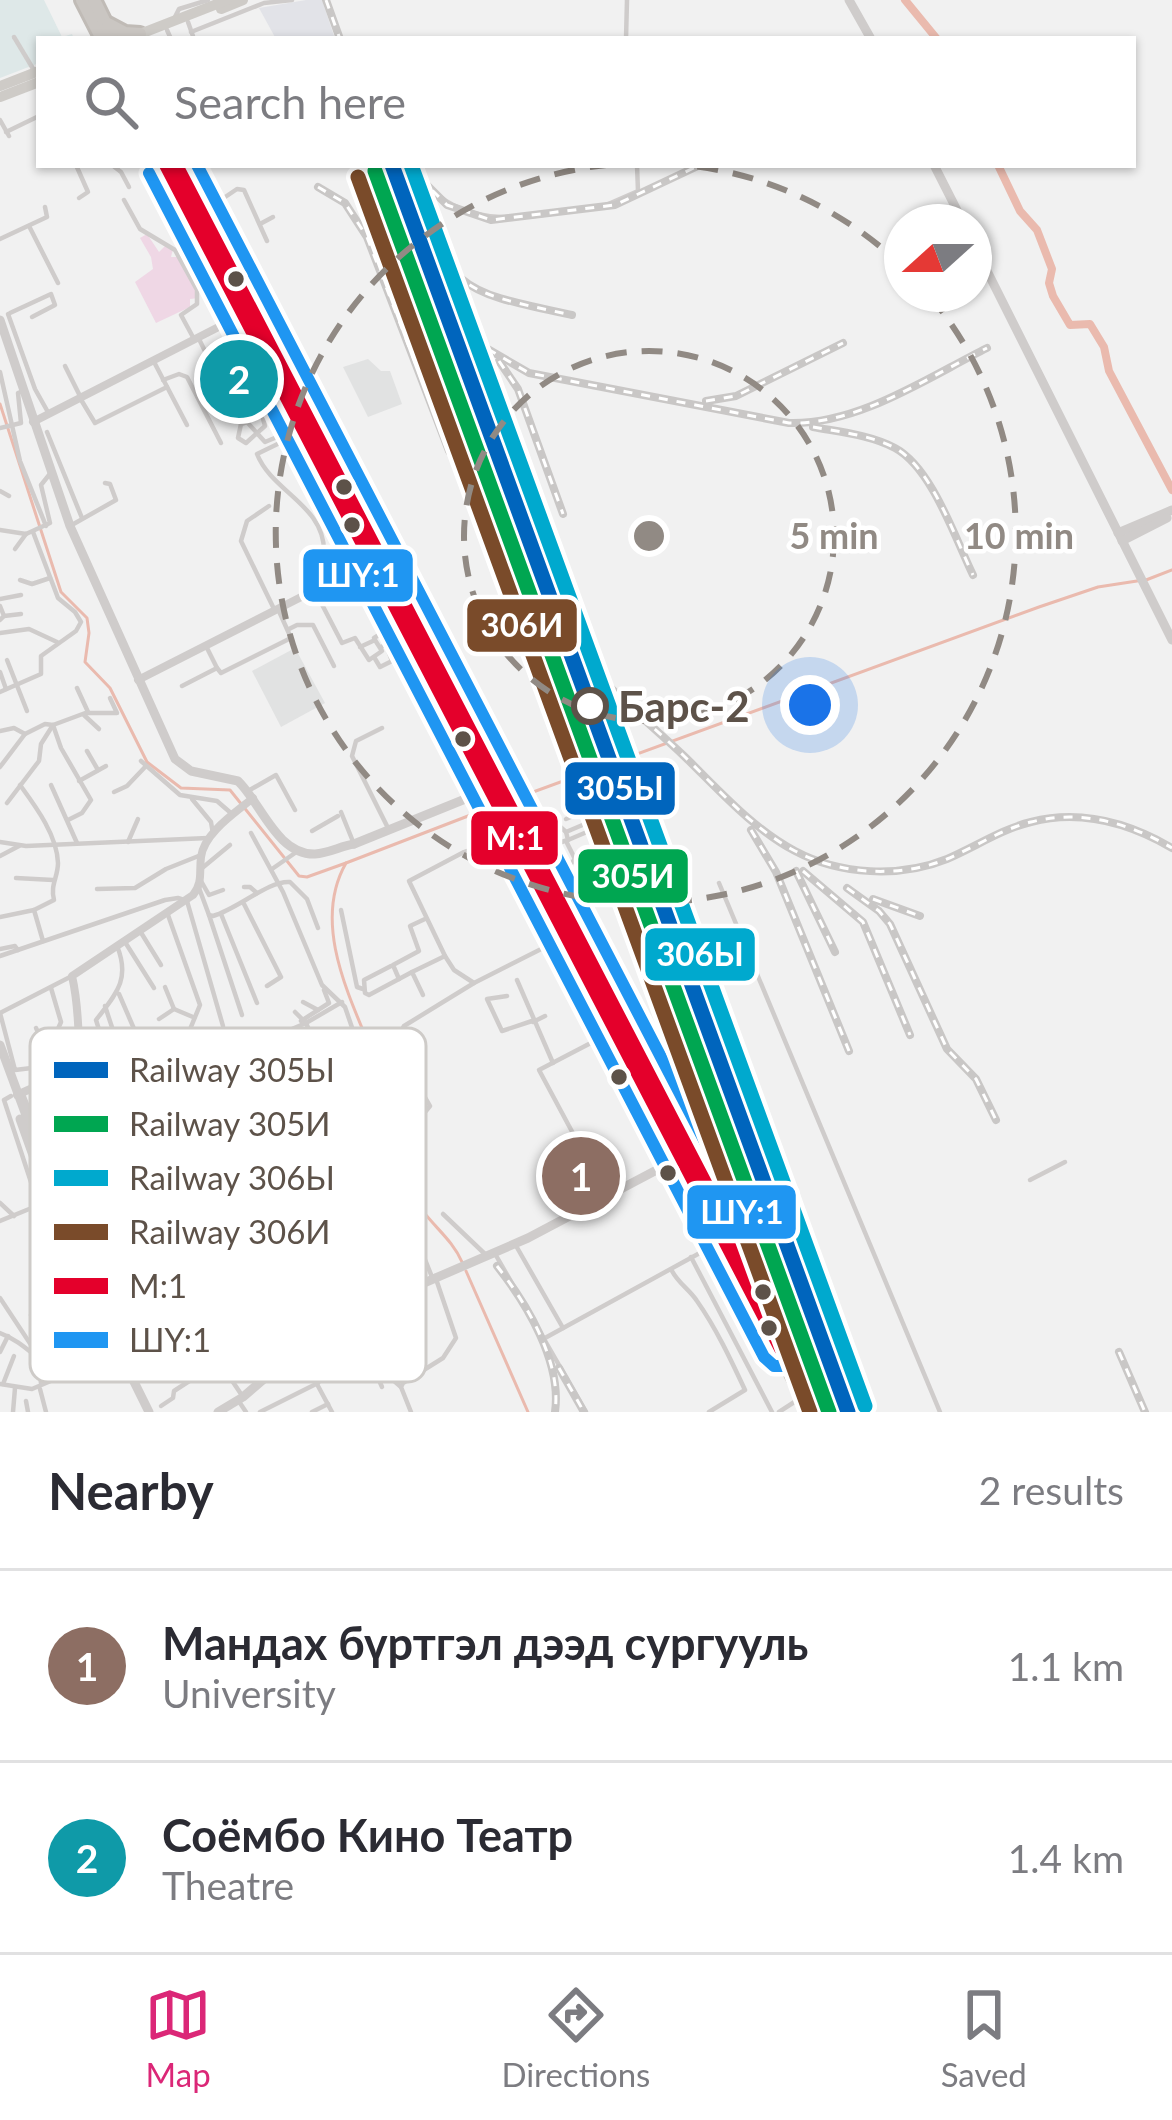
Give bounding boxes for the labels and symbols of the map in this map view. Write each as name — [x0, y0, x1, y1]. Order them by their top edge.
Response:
north arrow — [884, 204, 992, 312]
unlabelled marker — [225, 268, 247, 290]
pin: 2 — [200, 334, 278, 424]
unlabelled marker — [333, 476, 355, 498]
text: 5 min — [789, 513, 879, 557]
text: 10 min — [964, 513, 1074, 557]
unlabelled marker — [341, 514, 363, 536]
centre of rings — [628, 515, 670, 557]
line badge: ШҮ:1 — [301, 547, 415, 604]
text: ШҮ:1 — [316, 554, 400, 594]
line badge: 306И — [465, 597, 579, 654]
text: 306И — [481, 604, 563, 644]
your location — [780, 675, 840, 735]
place label: Барс-2 — [618, 681, 750, 731]
marker: Барс-2 — [573, 689, 607, 723]
unlabelled marker — [452, 728, 474, 750]
line badge: 305Ы — [563, 760, 677, 817]
text: 305Ы — [576, 767, 664, 807]
line badge: М:1 — [469, 809, 560, 867]
text: М:1 — [486, 817, 544, 857]
line badge: 305И — [576, 847, 690, 905]
text: 305И — [592, 855, 674, 895]
line badge: 306Ы — [643, 926, 757, 983]
text: 306Ы — [656, 933, 744, 973]
legend — [30, 1028, 426, 1382]
text: Railway 305Ы — [129, 1049, 335, 1089]
unlabelled marker — [608, 1066, 630, 1088]
text: Railway 305И — [129, 1103, 331, 1143]
pin: 1 — [542, 1131, 620, 1221]
text: Railway 306Ы — [129, 1157, 335, 1197]
unlabelled marker — [657, 1162, 679, 1184]
line badge: ШҮ:1 — [685, 1183, 798, 1241]
text: ШҮ:1 — [700, 1191, 784, 1231]
text: Railway 306И — [129, 1211, 331, 1251]
text: М:1 — [129, 1265, 187, 1305]
unlabelled marker — [752, 1281, 774, 1303]
unlabelled marker — [758, 1317, 780, 1339]
text: ШҮ:1 — [129, 1319, 211, 1359]

